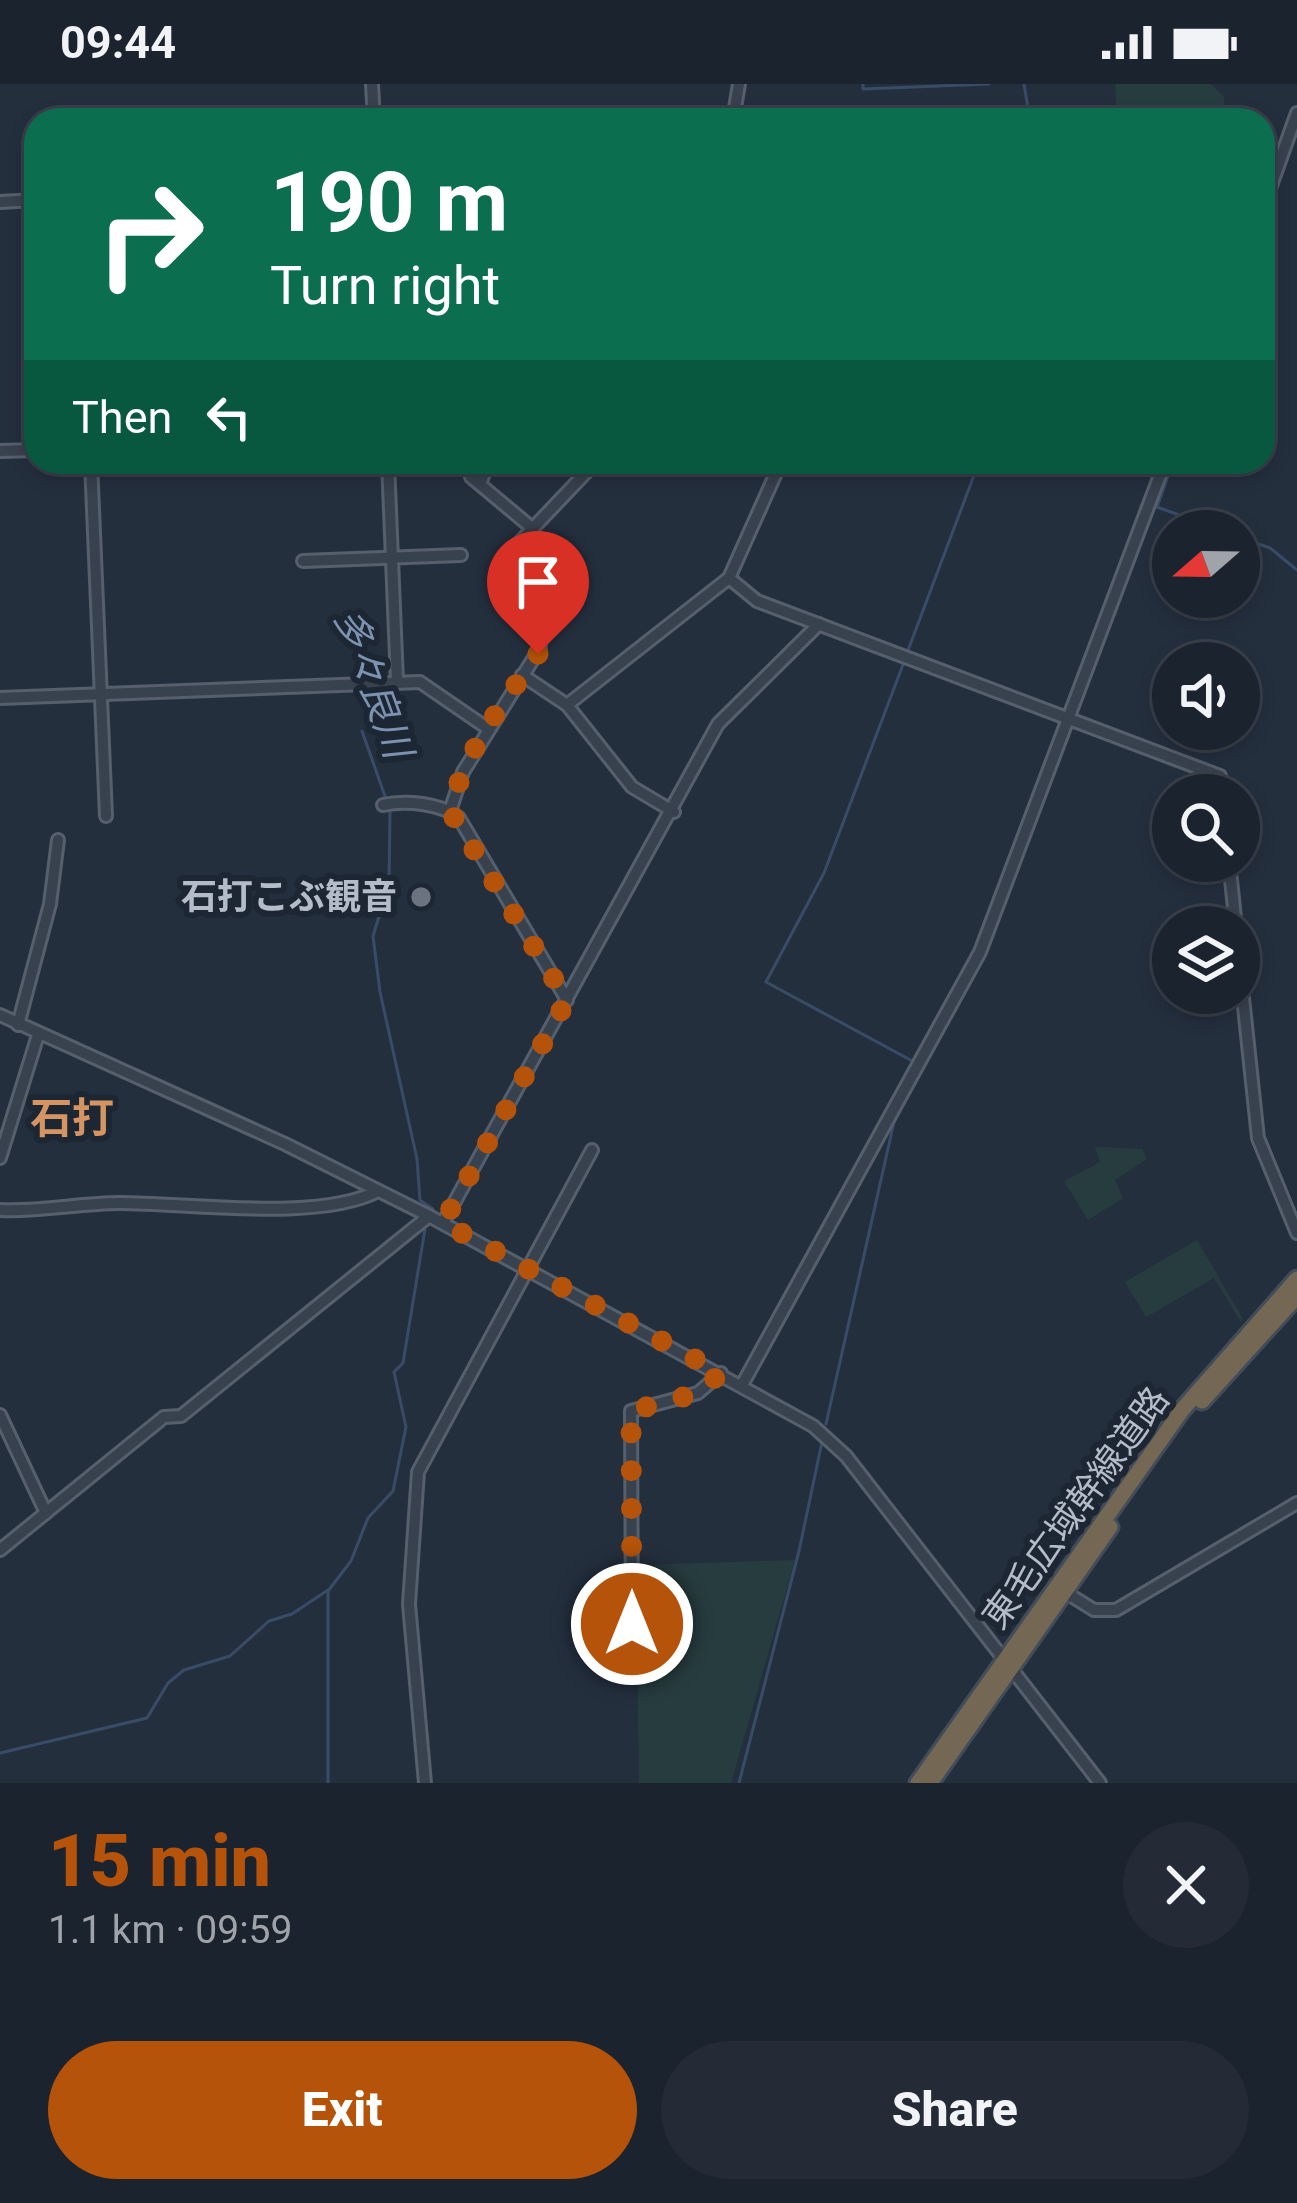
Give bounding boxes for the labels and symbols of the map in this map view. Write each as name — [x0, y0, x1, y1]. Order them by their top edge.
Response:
north arrow — [1152, 510, 1260, 618]
pin — [487, 531, 589, 654]
water label: 多々良川 — [325, 602, 423, 768]
place label: 石打こぶ観音 — [181, 876, 397, 918]
marker: 石打こぶ観音 — [408, 884, 434, 910]
district label: 石打 — [30, 1094, 114, 1143]
street label: 東毛広域幹線道路 — [974, 1379, 1178, 1637]
position arrow — [569, 1561, 695, 1687]

